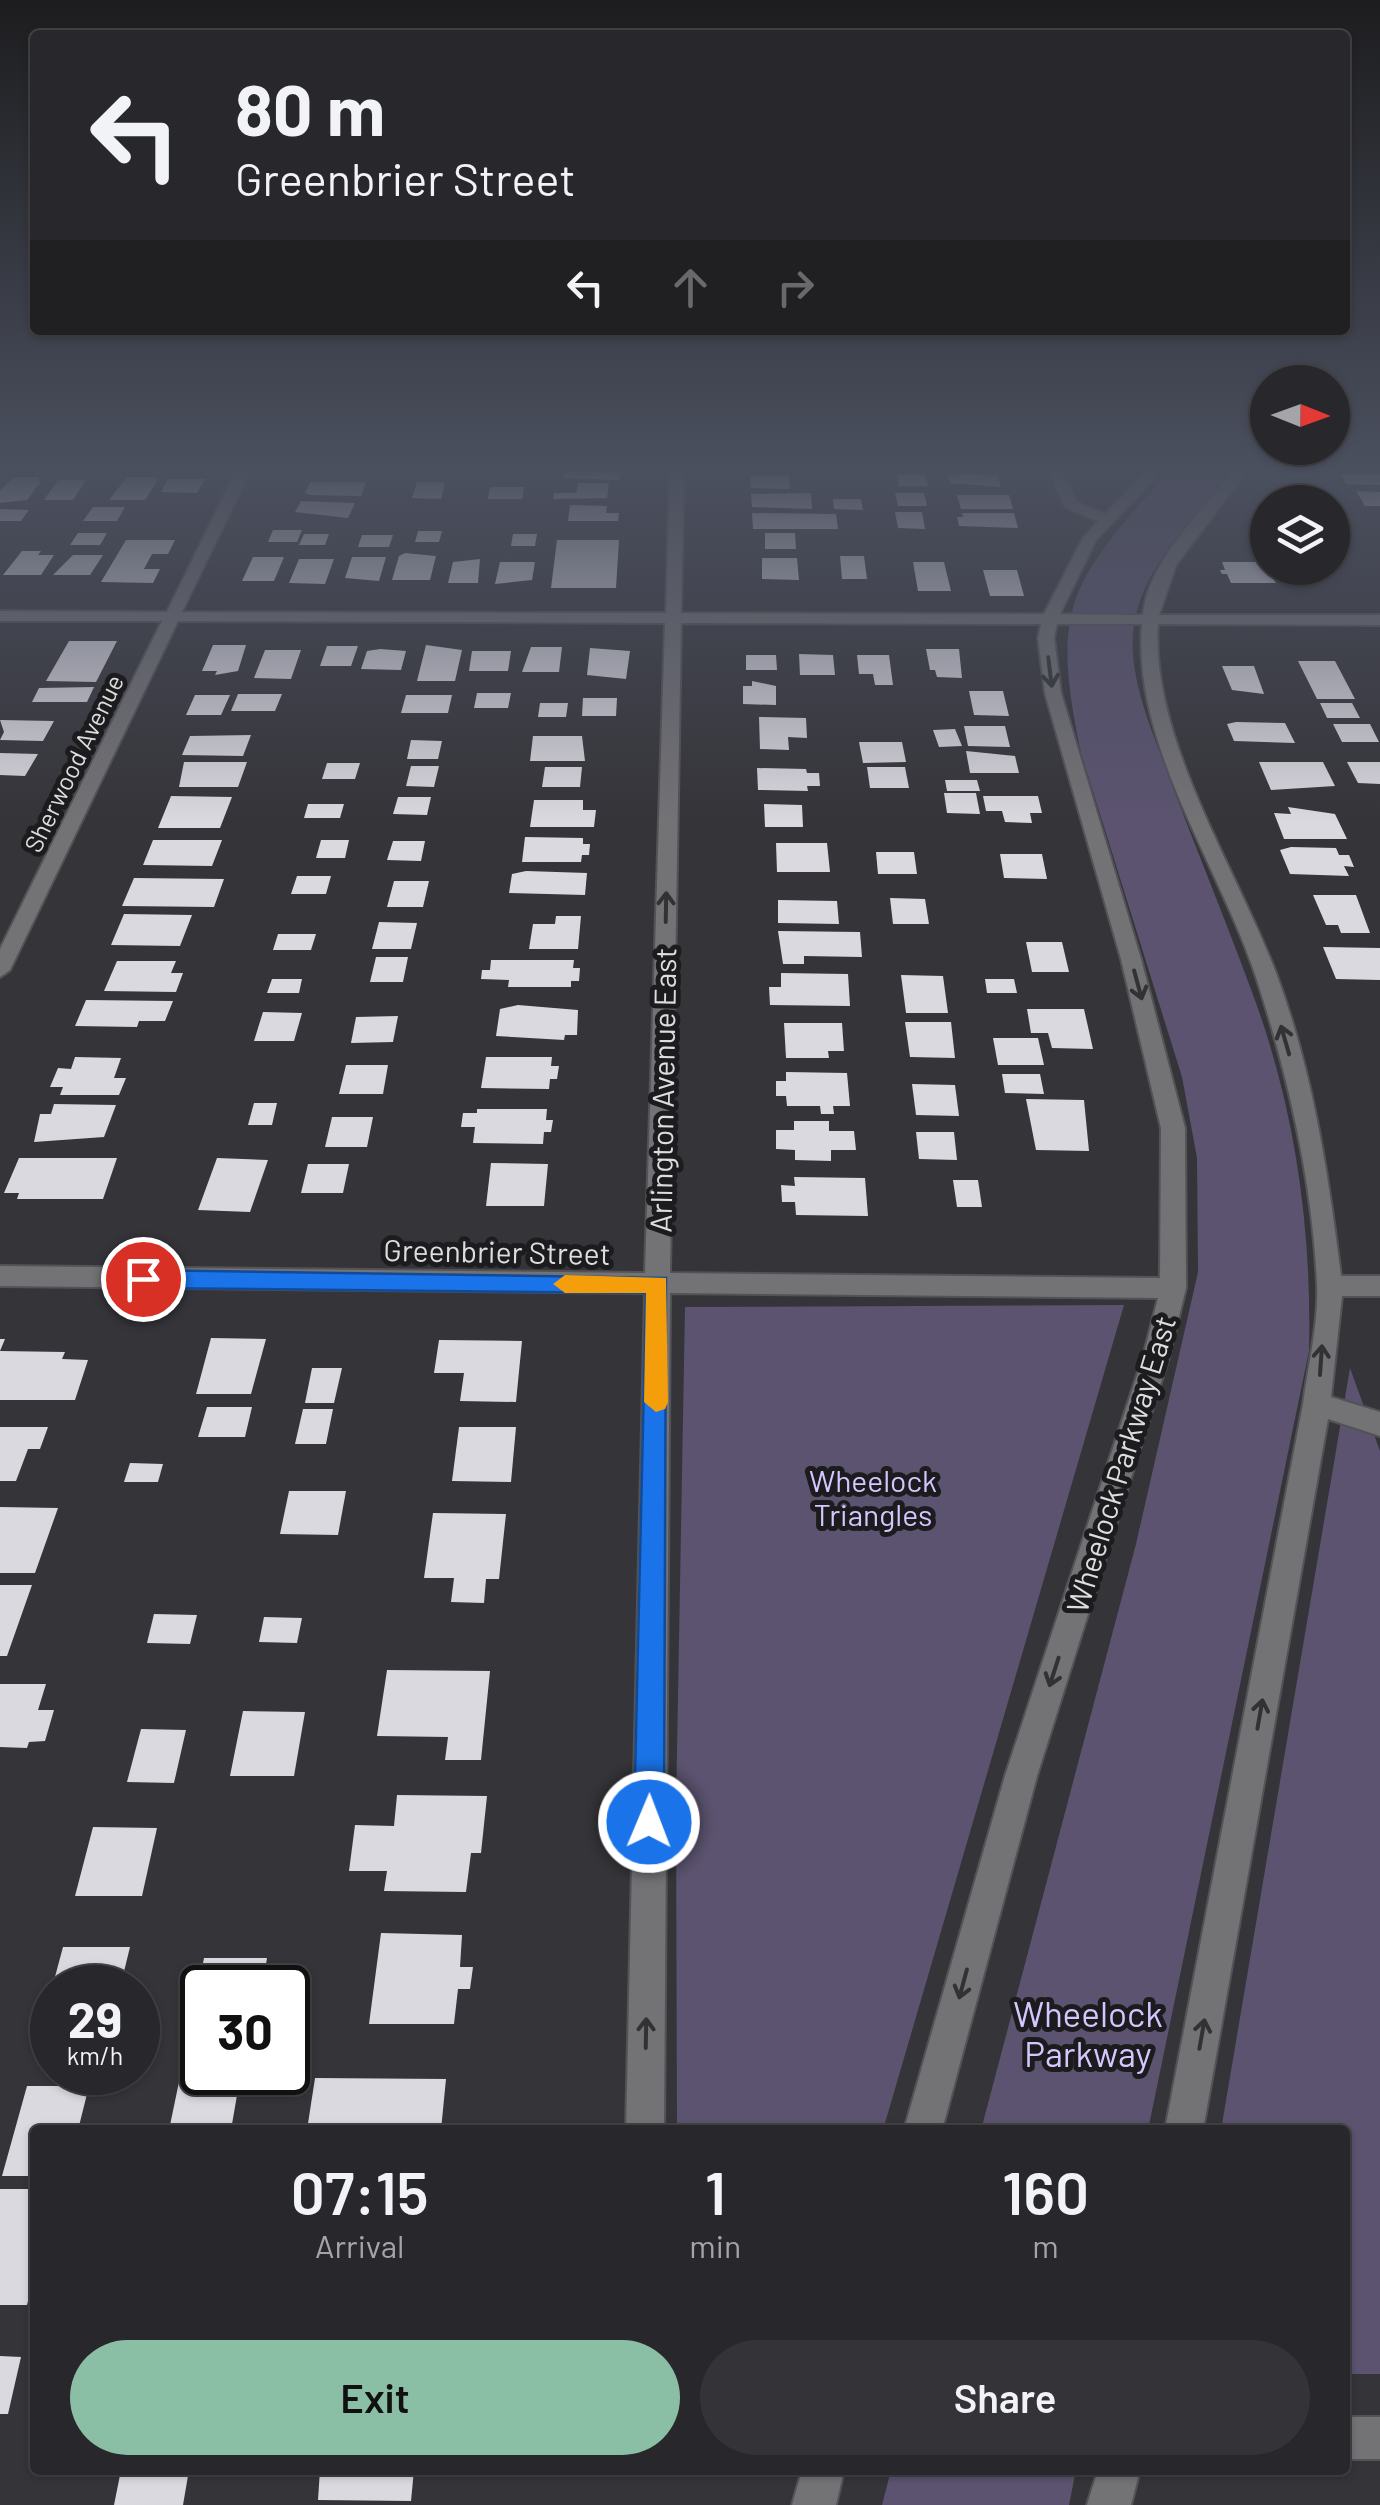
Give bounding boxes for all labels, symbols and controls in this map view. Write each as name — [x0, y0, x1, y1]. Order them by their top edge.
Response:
text: 80 m — [235, 66, 385, 150]
icon: left — [70, 70, 200, 200]
text: Greenbrier Street — [235, 151, 576, 205]
icon: left — [558, 260, 613, 315]
icon: ahead — [663, 260, 718, 315]
icon: right — [768, 260, 823, 315]
north arrow — [1250, 365, 1350, 465]
map controls — [1250, 365, 1350, 585]
button: layers — [1250, 485, 1350, 585]
one-way arrow — [1042, 656, 1060, 688]
street label: Sherwood Avenue — [17, 669, 129, 857]
one-way arrow — [657, 891, 676, 923]
street label: Arlington Avenue East — [642, 947, 682, 1233]
one-way arrow — [1129, 969, 1148, 1000]
one-way arrow — [1275, 1025, 1293, 1056]
street label: Greenbrier Street — [383, 1231, 611, 1271]
pin — [101, 1237, 186, 1322]
icon: arrive — [116, 1252, 171, 1307]
street label: Wheelock Parkway East — [1058, 1311, 1182, 1617]
one-way arrow — [1311, 1344, 1330, 1376]
park label: Wheelock Triangles — [809, 1462, 937, 1532]
one-way arrow — [1044, 1656, 1062, 1688]
one-way arrow — [1251, 1699, 1270, 1731]
position arrow — [597, 1770, 701, 1874]
speed limit sign: 30 — [180, 1965, 310, 2095]
one-way arrow — [953, 1968, 972, 1999]
text: 29 — [68, 1988, 122, 2048]
park label: Wheelock Parkway — [1013, 1992, 1163, 2074]
one-way arrow — [636, 2017, 656, 2050]
one-way arrow — [1193, 2019, 1212, 2051]
text: km/h — [67, 2040, 123, 2070]
text: 07:15 — [291, 2155, 429, 2227]
text: 1 — [705, 2155, 726, 2227]
text: 160 — [1002, 2155, 1089, 2227]
text: Arrival — [315, 2226, 404, 2264]
text: min — [689, 2226, 741, 2264]
text: m — [1032, 2226, 1059, 2264]
button: Exit — [70, 2340, 680, 2455]
button: Share — [700, 2340, 1310, 2455]

